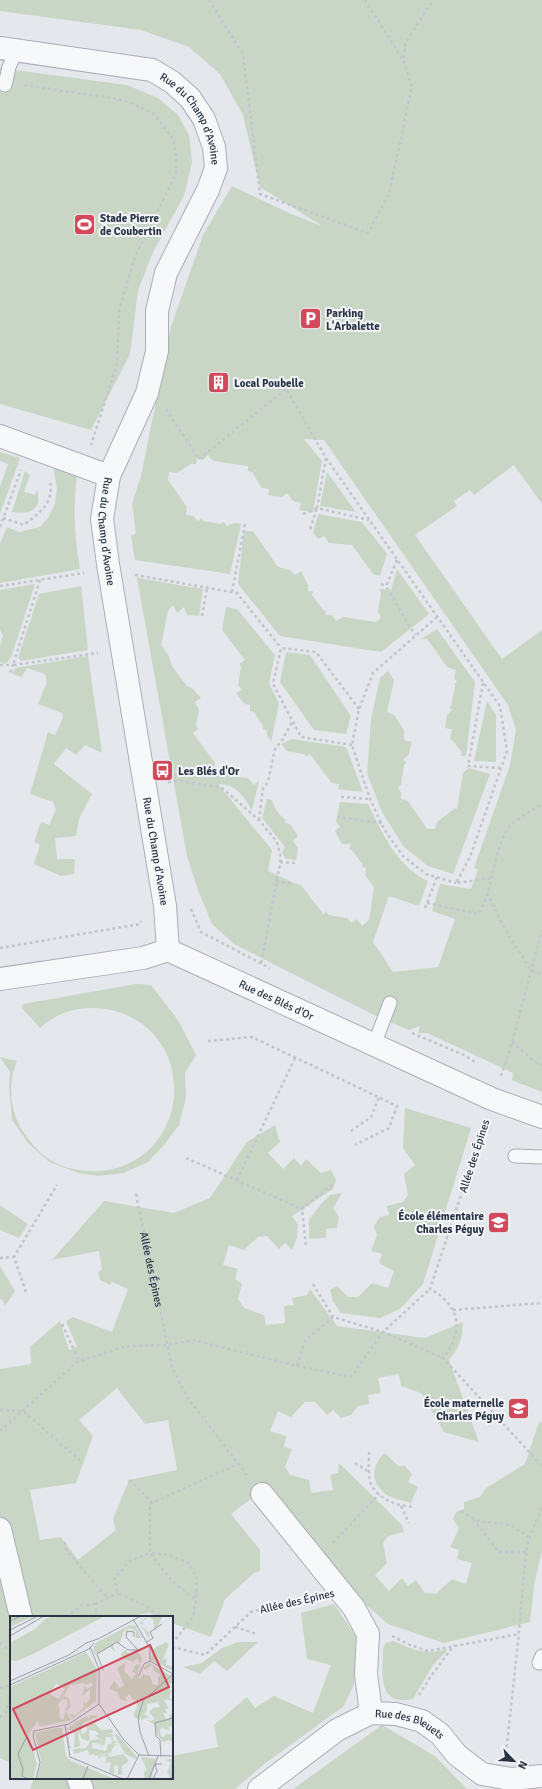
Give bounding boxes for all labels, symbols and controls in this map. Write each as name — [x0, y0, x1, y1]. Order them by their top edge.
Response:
street label: Rue du Champ d'Avoine — [157, 70, 222, 165]
sports icon: Stade Pierre de Coubertin — [71, 211, 97, 237]
place label: Stade Pierre de Coubertin — [100, 212, 162, 238]
parking icon: Parking L'Arbalette — [298, 306, 324, 332]
place label: Parking L'Arbalette — [326, 307, 380, 333]
building icon: Local Poubelle — [206, 370, 232, 396]
place label: Local Poubelle — [234, 377, 304, 390]
street label: Rue du Champ d'Avoine — [95, 476, 118, 587]
bus stop icon: Les Blés d'Or — [149, 758, 175, 784]
place label: Les Blés d'Or — [178, 765, 240, 778]
street label: Rue du Champ d'Avoine — [140, 796, 171, 906]
street label: Rue des Blés d'Or — [237, 977, 316, 1023]
street label: Allée des Épines — [456, 1117, 492, 1194]
place label: École élémentaire Charles Péguy — [398, 1209, 485, 1236]
school or university icon: École élémentaire Charles Péguy — [486, 1209, 512, 1235]
street label: Allée des Épines — [137, 1231, 165, 1308]
place label: École maternelle Charles Péguy — [424, 1396, 505, 1423]
school or university icon: École maternelle Charles Péguy — [506, 1396, 532, 1422]
street label: Allée des Épines — [258, 1586, 336, 1616]
inset map — [10, 1616, 173, 1779]
street label: Rue des Bleuets — [375, 1707, 447, 1742]
north arrow — [494, 1741, 534, 1781]
text: N — [515, 1759, 530, 1771]

